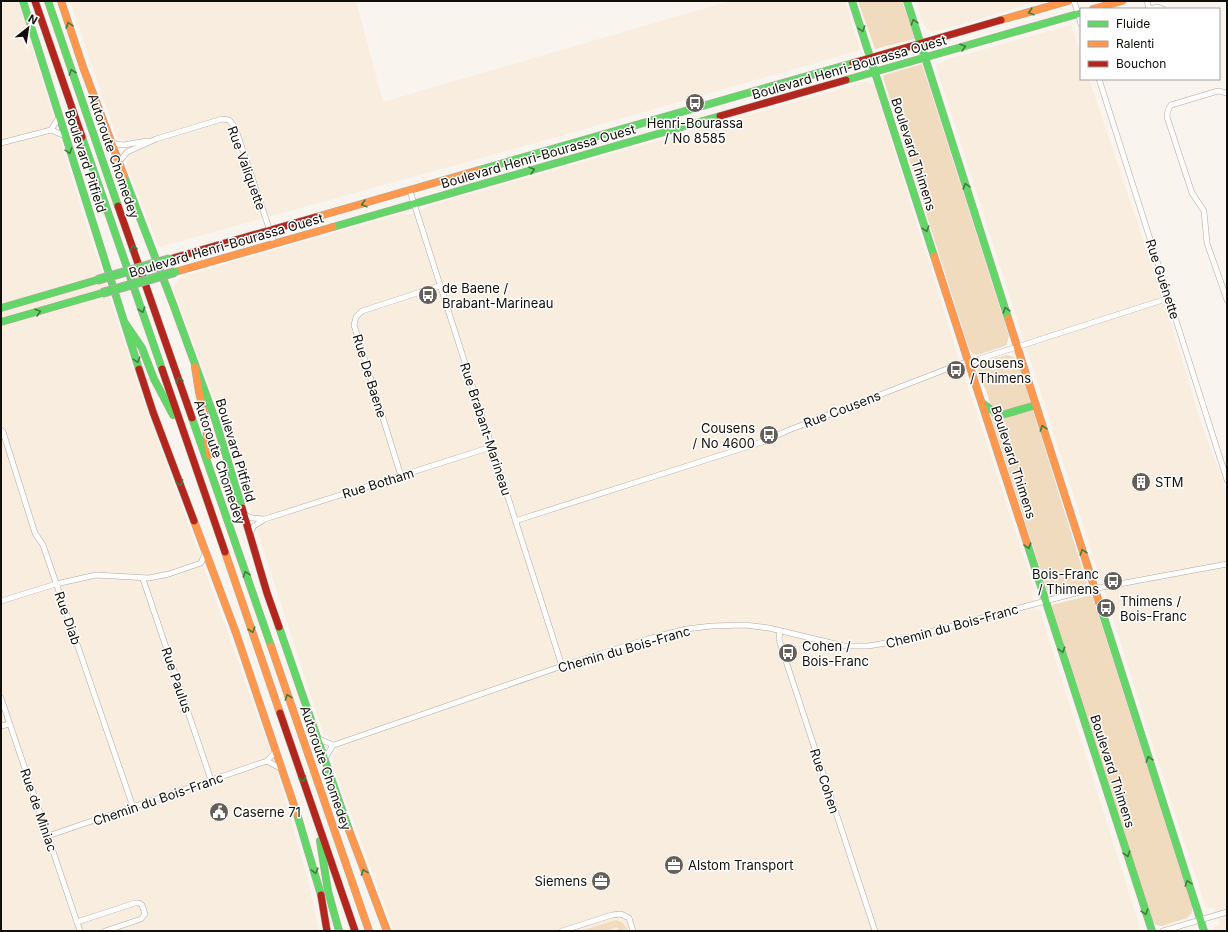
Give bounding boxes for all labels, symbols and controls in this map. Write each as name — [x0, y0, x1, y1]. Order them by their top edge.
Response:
one-way arrow — [1028, 7, 1035, 16]
north arrow — [8, 8, 48, 48]
legend — [1080, 8, 1220, 80]
text: N — [26, 11, 40, 27]
text: Fluide — [1116, 16, 1150, 31]
one-way arrow — [911, 19, 919, 26]
one-way arrow — [65, 22, 74, 29]
one-way arrow — [857, 26, 865, 33]
street label: Boulevard Henri-Bourassa Ouest — [750, 32, 948, 102]
text: Ralenti — [1116, 36, 1154, 51]
one-way arrow — [959, 43, 966, 52]
text: Bouchon — [1116, 56, 1166, 71]
one-way arrow — [68, 69, 77, 76]
street label: Autoroute Chomedey — [85, 92, 143, 220]
bus stop icon: Henri-Bourassa / No 8585 — [684, 92, 706, 114]
street label: Boulevard Thimens — [888, 95, 940, 213]
street label: Boulevard Pitfield — [62, 107, 110, 215]
place label: Henri-Bourassa / No 8585 — [647, 115, 743, 146]
street label: Boulevard Henri-Bourassa Ouest — [439, 121, 637, 191]
street label: Rue Valiquette — [224, 124, 270, 212]
one-way arrow — [65, 147, 73, 154]
one-way arrow — [528, 166, 535, 175]
one-way arrow — [962, 183, 971, 190]
one-way arrow — [361, 199, 368, 208]
street label: Boulevard Henri-Bourassa Ouest — [127, 210, 325, 280]
one-way arrow — [921, 225, 930, 232]
street label: Rue Guénette — [1143, 237, 1183, 321]
one-way arrow — [129, 245, 137, 252]
place label: de Baene / Brabant-Marineau — [442, 280, 553, 311]
bus stop icon: de Baene / Brabant-Marineau — [417, 284, 439, 306]
one-way arrow — [137, 307, 145, 314]
one-way arrow — [1002, 307, 1010, 314]
one-way arrow — [35, 308, 42, 316]
street label: Rue De Baene — [350, 332, 390, 420]
place label: Cousens / Thimens — [970, 355, 1031, 386]
one-way arrow — [132, 357, 141, 364]
bus stop icon: Cousens / Thimens — [945, 359, 967, 381]
street label: Rue Brabant-Marineau — [457, 361, 515, 497]
one-way arrow — [175, 377, 183, 384]
street label: Rue Cousens — [801, 387, 883, 431]
street label: Boulevard Pitfield — [213, 396, 259, 504]
street label: Autoroute Chomedey — [191, 398, 249, 526]
street label: Boulevard Thimens — [988, 403, 1040, 521]
place label: Cousens / No 4600 — [693, 420, 755, 451]
bus stop icon: Cousens / No 4600 — [758, 424, 780, 446]
one-way arrow — [1039, 425, 1048, 432]
street label: Rue Botham — [340, 464, 416, 502]
building icon: STM — [1130, 471, 1152, 493]
place label: STM — [1155, 474, 1183, 490]
one-way arrow — [176, 479, 184, 486]
one-way arrow — [1023, 543, 1032, 550]
one-way arrow — [1079, 548, 1088, 555]
place label: Bois-Franc / Thimens — [1032, 566, 1099, 597]
one-way arrow — [242, 570, 251, 577]
bus stop icon: Bois-Franc / Thimens — [1102, 570, 1124, 592]
street label: Rue Diab — [51, 589, 85, 647]
place label: Thimens / Bois-Franc — [1120, 593, 1187, 624]
bus stop icon: Thimens / Bois-Franc — [1095, 597, 1117, 619]
street label: Chemin du Bois-Franc — [884, 601, 1020, 651]
street label: Chemin du Bois-Franc — [556, 622, 692, 676]
one-way arrow — [247, 626, 255, 633]
place label: Cohen / Bois-Franc — [802, 638, 869, 669]
bus stop icon: Cohen / Bois-Franc — [777, 642, 799, 664]
street label: Rue Paulus — [158, 645, 196, 715]
one-way arrow — [1057, 647, 1065, 654]
one-way arrow — [285, 693, 293, 700]
street label: Autoroute Chomedey — [297, 704, 355, 832]
street label: Boulevard Thimens — [1087, 712, 1139, 830]
street label: Rue Cohen — [807, 746, 843, 816]
one-way arrow — [1145, 756, 1153, 763]
street label: Rue de Miniac — [17, 766, 61, 854]
street label: Chemin du Bois-Franc — [91, 769, 225, 829]
one-way arrow — [298, 775, 306, 782]
public building icon: Caserne 71 — [208, 801, 230, 823]
place label: Caserne 71 — [233, 804, 301, 820]
one-way arrow — [1122, 851, 1131, 858]
office icon: Alstom Transport — [663, 854, 685, 876]
place label: Alstom Transport — [688, 857, 793, 873]
one-way arrow — [310, 867, 318, 874]
one-way arrow — [361, 868, 369, 875]
office icon: Siemens — [590, 870, 612, 892]
place label: Siemens — [534, 873, 587, 889]
one-way arrow — [1184, 880, 1193, 887]
one-way arrow — [1140, 908, 1149, 915]

